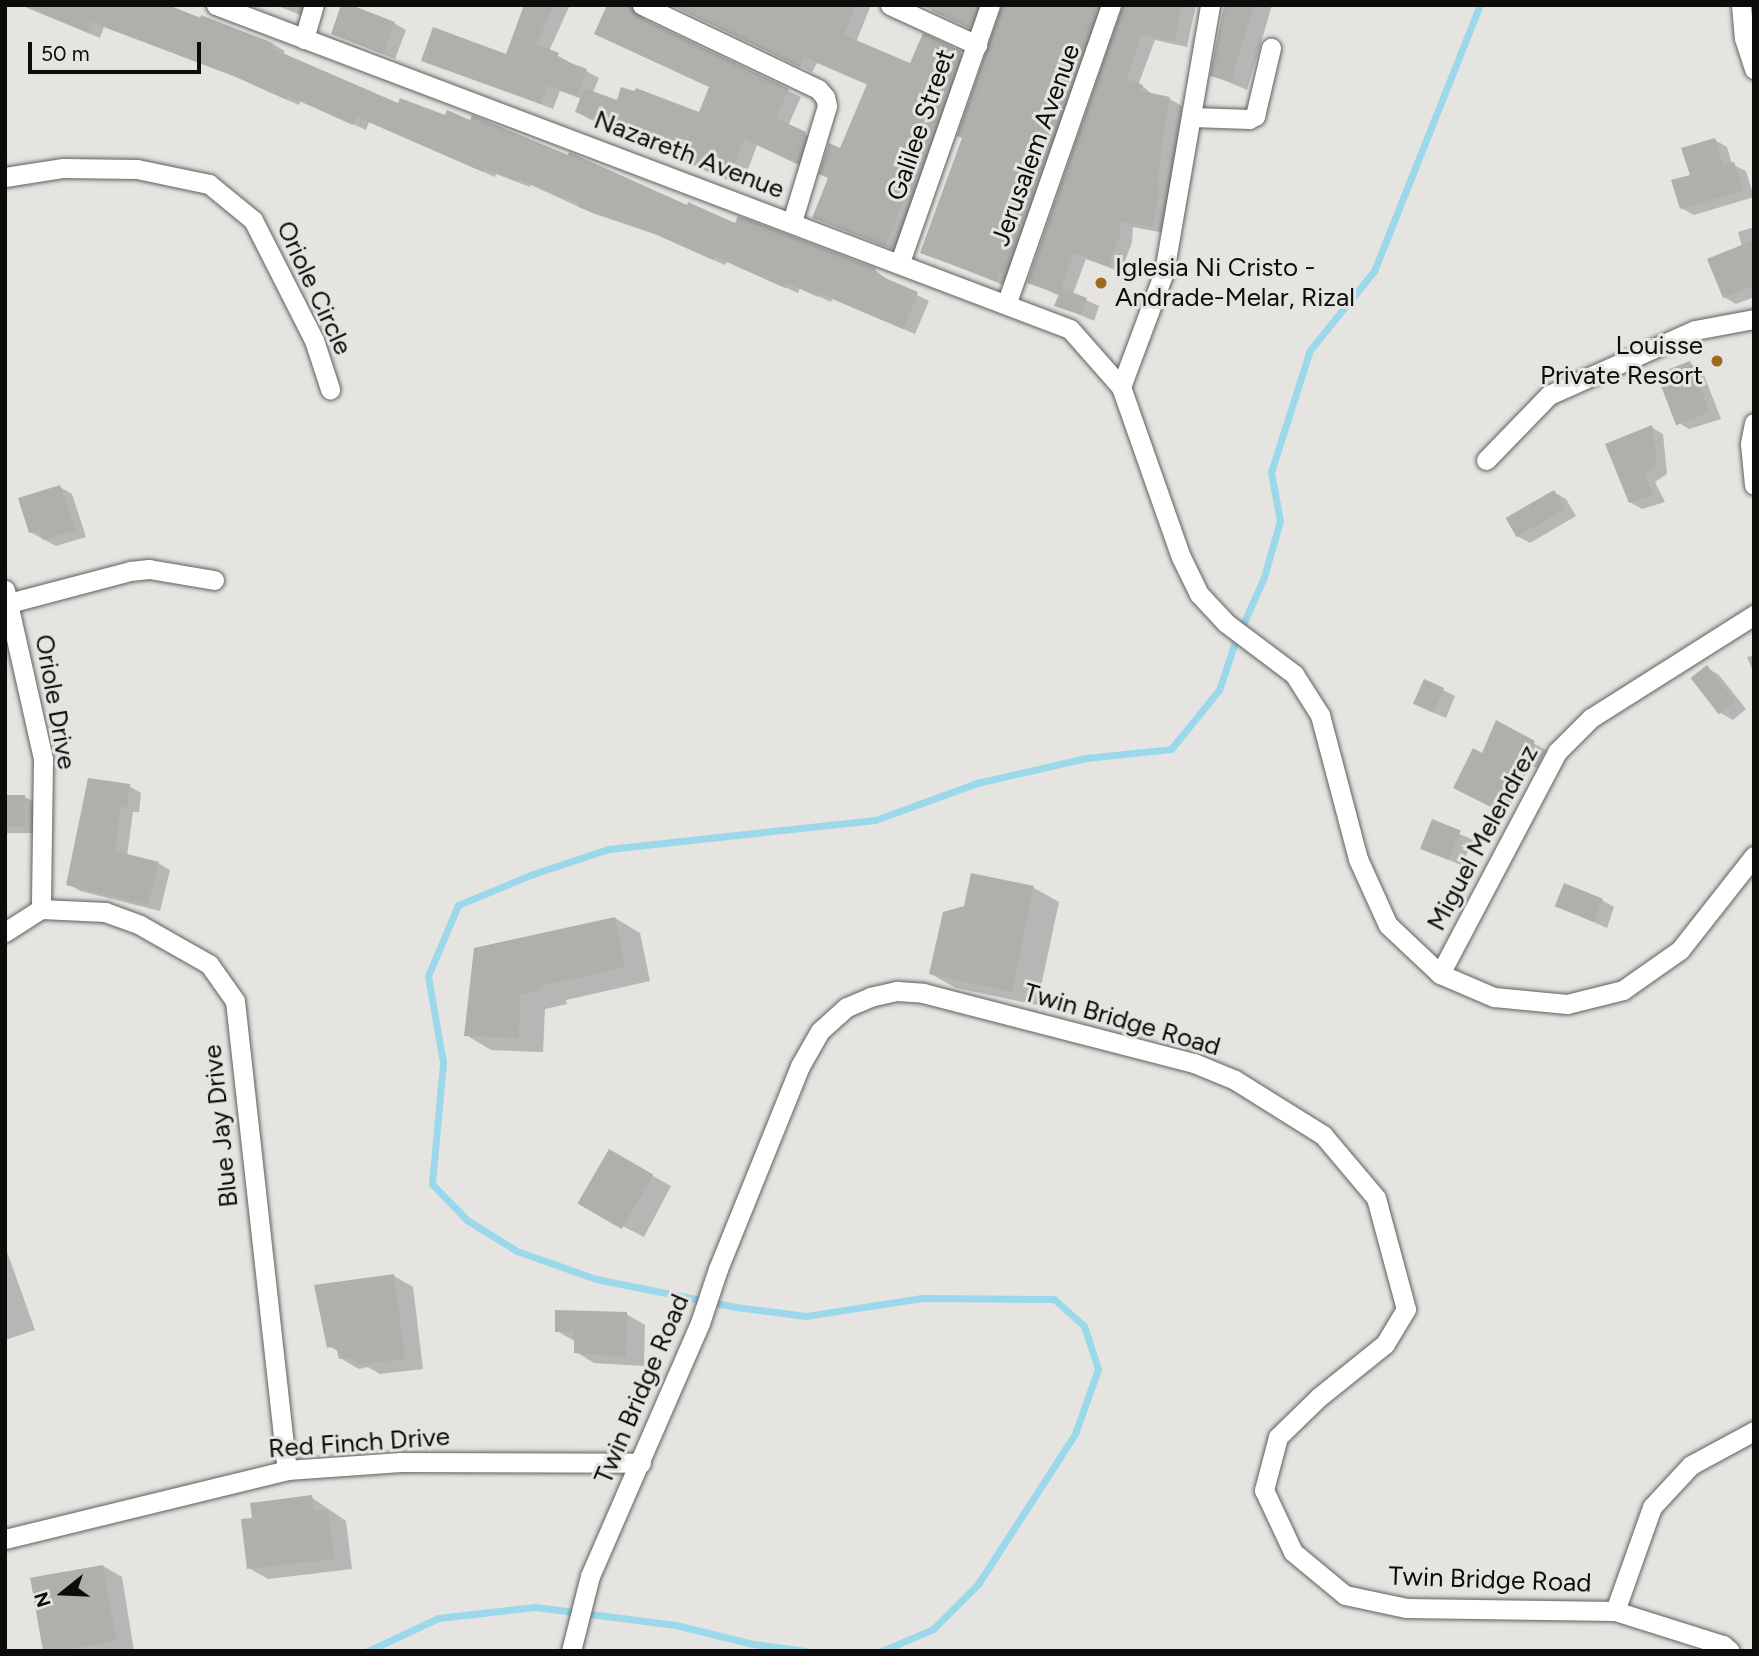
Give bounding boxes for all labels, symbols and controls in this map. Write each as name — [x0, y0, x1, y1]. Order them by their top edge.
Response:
scale bar — [32, 28, 205, 72]
street label: Jerusalem Avenue — [985, 40, 1087, 250]
text: 50 m — [41, 41, 90, 66]
street label: Galilee Street — [881, 45, 961, 205]
street label: Nazareth Avenue — [590, 104, 788, 206]
street label: Oriole Circle — [269, 216, 359, 360]
place label: Iglesia Ni Cristo - Andrade-Melar, Rizal — [1115, 252, 1355, 314]
marker: Iglesia Ni Cristo - Andrade-Melar, Rizal — [1093, 275, 1109, 291]
place label: Louisse Private Resort — [1540, 330, 1703, 392]
marker: Louisse Private Resort — [1709, 353, 1725, 369]
street label: Oriole Drive — [28, 632, 82, 772]
street label: Miguel Melendrez — [1421, 740, 1545, 936]
street label: Twin Bridge Road — [1020, 977, 1224, 1063]
street label: Blue Jay Drive — [197, 1043, 245, 1209]
street label: Twin Bridge Road — [588, 1289, 696, 1489]
street label: Red Finch Drive — [267, 1421, 451, 1465]
north arrow — [28, 1558, 98, 1628]
street label: Twin Bridge Road — [1388, 1561, 1592, 1599]
text: N — [29, 1589, 56, 1610]

